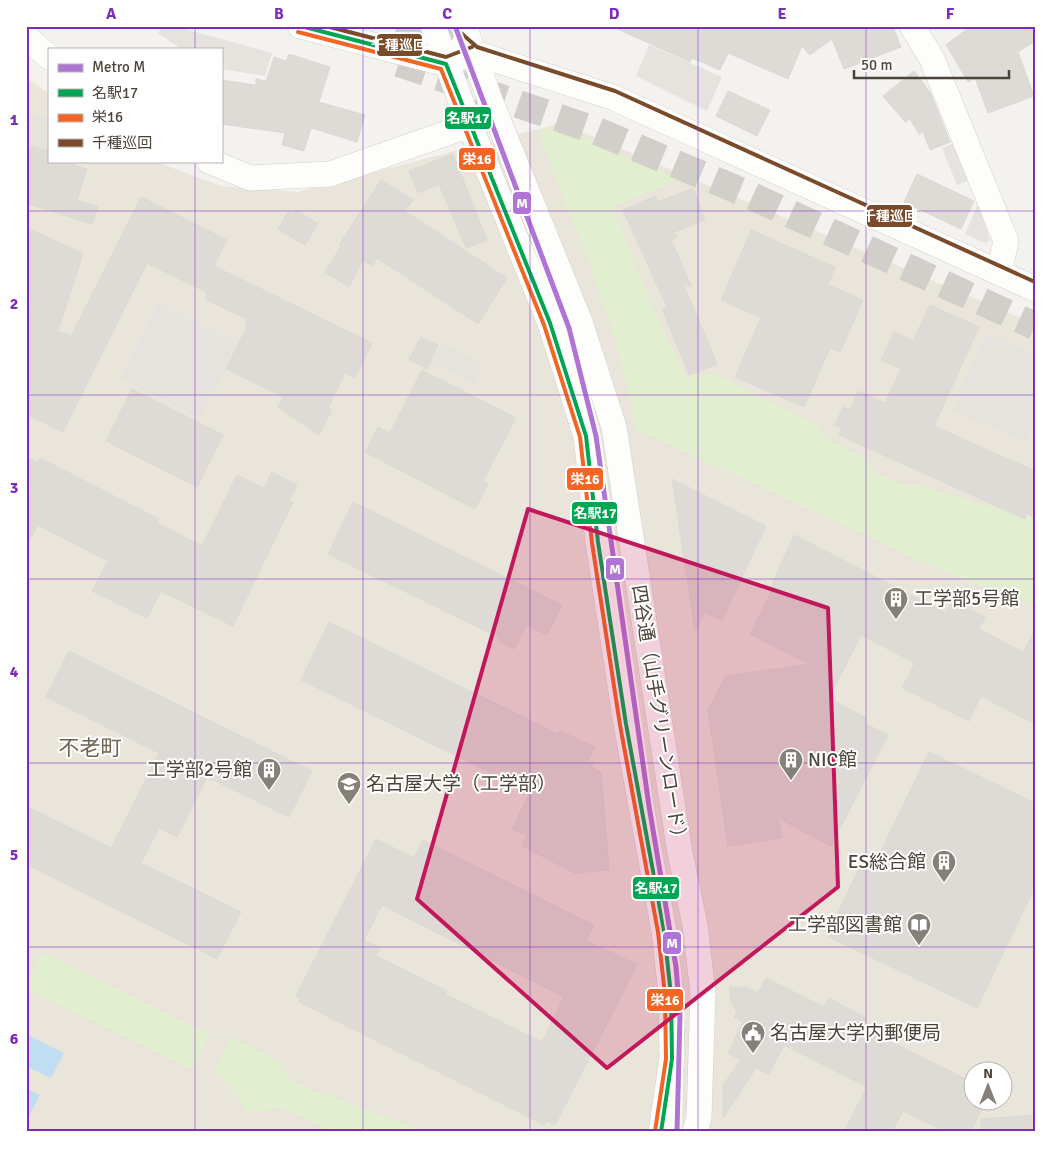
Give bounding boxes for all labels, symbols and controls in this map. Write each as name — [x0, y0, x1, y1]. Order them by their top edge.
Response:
text: A — [106, 4, 117, 24]
text: B — [274, 4, 284, 24]
text: C — [442, 4, 452, 24]
text: D — [609, 4, 620, 24]
text: E — [777, 4, 787, 24]
text: F — [946, 4, 955, 24]
line badge: 千種巡回 — [376, 33, 423, 57]
text: 千種巡回 — [371, 37, 427, 54]
legend — [48, 48, 222, 162]
scale bar — [854, 48, 1008, 80]
text: 50 m — [861, 56, 892, 74]
text: Metro M — [92, 58, 145, 76]
text: 名駅17 — [92, 84, 138, 102]
line badge: 名駅17 — [444, 106, 492, 130]
text: 栄16 — [92, 108, 123, 126]
text: 1 — [10, 110, 19, 130]
text: 名駅17 — [446, 110, 490, 127]
text: 千種巡回 — [92, 134, 152, 152]
line badge: 栄16 — [458, 147, 496, 171]
text: 栄16 — [462, 151, 492, 168]
line badge: M — [512, 191, 532, 215]
text: M — [516, 195, 528, 212]
line badge: 千種巡回 — [866, 204, 913, 228]
text: 千種巡回 — [862, 208, 918, 225]
text: 2 — [10, 294, 18, 314]
line badge: 栄16 — [566, 467, 604, 491]
text: 栄16 — [570, 471, 600, 488]
text: 3 — [10, 478, 18, 498]
line badge: 名駅17 — [571, 501, 618, 525]
text: 名駅17 — [573, 505, 617, 522]
line badge: M — [605, 557, 625, 581]
text: M — [609, 561, 621, 578]
street label: 四谷通（山手グリーンロード） — [626, 583, 692, 849]
building icon: 工学部5号館 — [883, 586, 909, 620]
place label: 工学部5号館 — [914, 587, 1019, 611]
text: 4 — [10, 662, 19, 682]
district label: 不老町 — [59, 735, 122, 761]
building icon: NIC館 — [778, 747, 804, 781]
place label: NIC館 — [808, 748, 857, 772]
building icon: 工学部2号館 — [256, 757, 282, 791]
place label: 工学部2号館 — [147, 758, 252, 782]
school or university icon: 名古屋大学（工学部） — [336, 771, 362, 805]
place label: 名古屋大学（工学部） — [366, 772, 556, 796]
text: 5 — [10, 845, 18, 865]
building icon: ES総合館 — [931, 849, 957, 883]
place label: ES総合館 — [848, 850, 926, 874]
line badge: 名駅17 — [632, 876, 680, 900]
text: 名駅17 — [634, 880, 678, 897]
library icon: 工学部図書館 — [906, 912, 932, 946]
place label: 工学部図書館 — [788, 913, 902, 937]
line badge: M — [662, 931, 682, 955]
text: M — [666, 935, 678, 952]
line badge: 栄16 — [646, 988, 684, 1012]
text: 栄16 — [650, 992, 680, 1009]
public building icon: 名古屋大学内郵便局 — [740, 1020, 766, 1054]
place label: 名古屋大学内郵便局 — [770, 1021, 941, 1045]
text: 6 — [10, 1029, 19, 1049]
north arrow — [964, 1060, 1014, 1110]
text: N — [983, 1065, 993, 1082]

